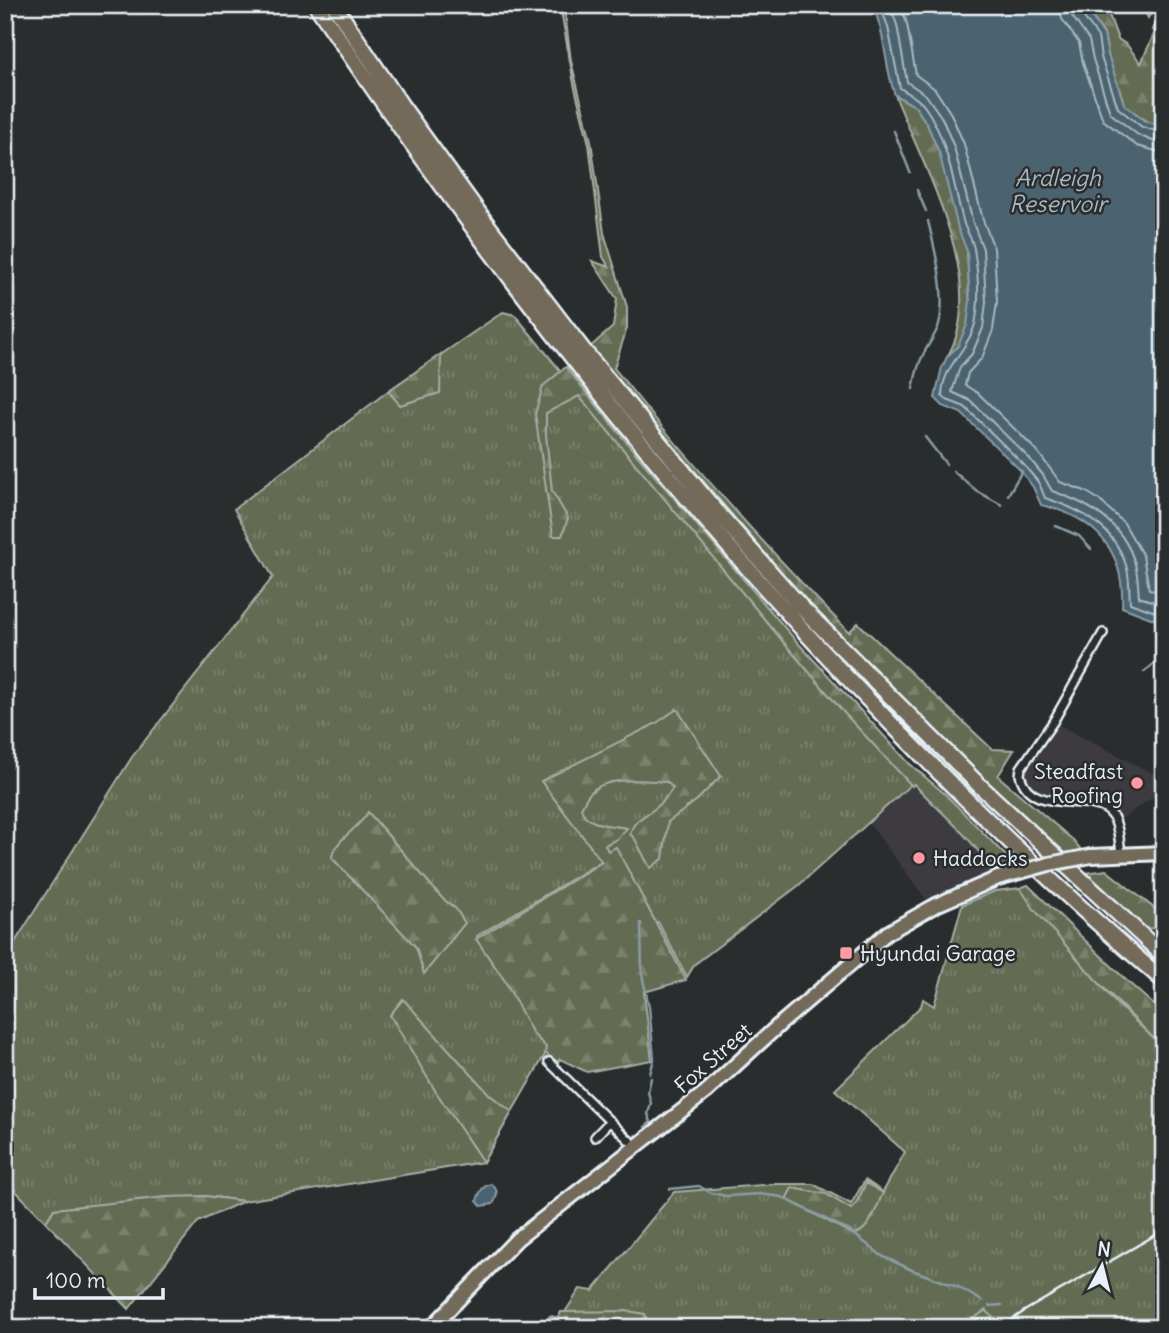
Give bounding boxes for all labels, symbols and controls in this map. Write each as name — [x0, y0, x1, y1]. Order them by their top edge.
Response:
water label: Ardleigh Reservoir — [1009, 163, 1109, 218]
place label: Steadfast Roofing — [1034, 758, 1123, 809]
marker: Steadfast Roofing — [1129, 775, 1145, 791]
place label: Haddocks — [933, 845, 1027, 872]
marker: Haddocks — [911, 850, 927, 866]
place label: Hyundai Garage — [860, 940, 1016, 967]
marker: Hyundai Garage — [838, 945, 854, 961]
street label: Fox Street — [669, 1017, 757, 1099]
north arrow — [1068, 1232, 1138, 1302]
text: N — [1096, 1236, 1112, 1262]
scale bar — [35, 1256, 163, 1300]
text: 100 m — [46, 1267, 105, 1294]

